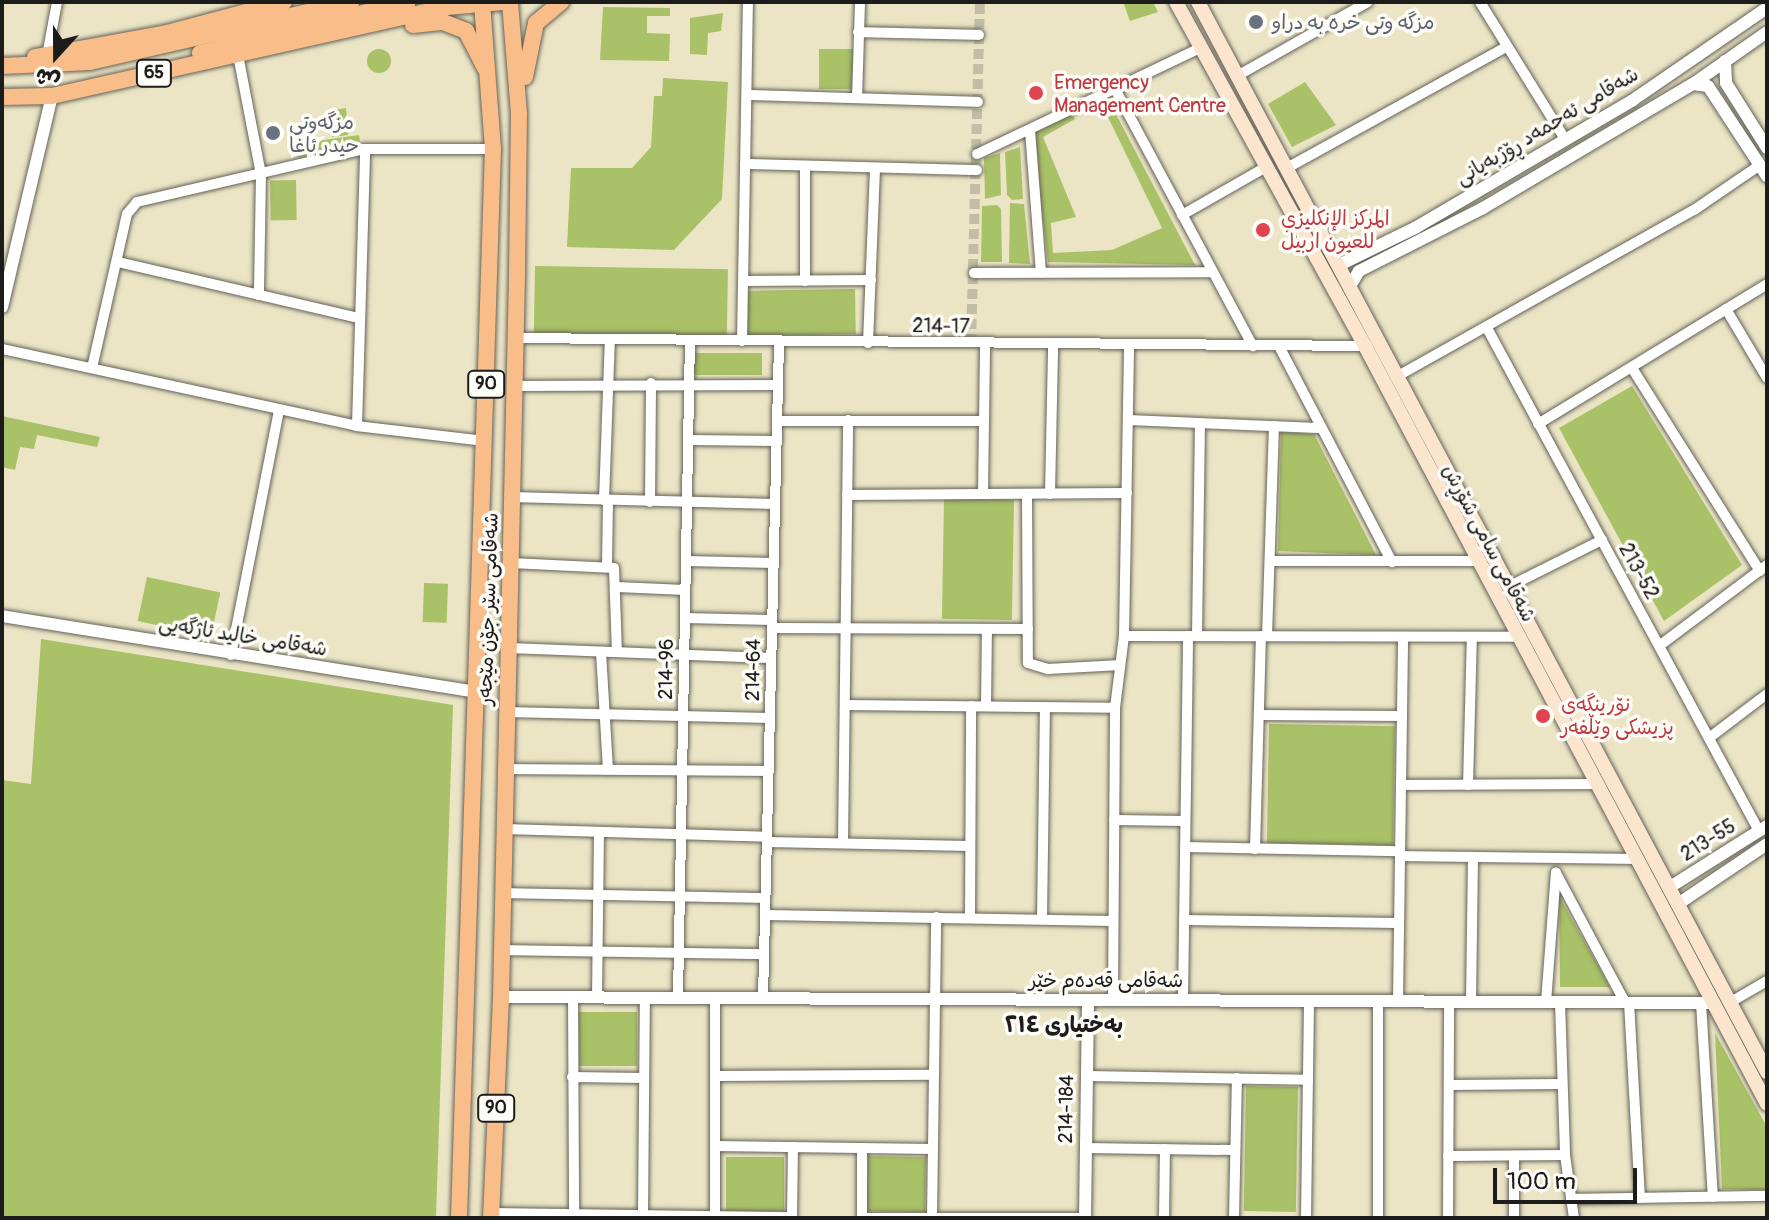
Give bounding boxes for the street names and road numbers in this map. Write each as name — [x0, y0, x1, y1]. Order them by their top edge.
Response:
road number: 65 — [134, 59, 174, 87]
street label: شەقامی ئەحمەد ڕۆژبەیانی — [1451, 62, 1643, 190]
street label: 214-17 — [912, 313, 970, 339]
road number: 90 — [466, 370, 506, 398]
street label: شەقامی سامی شۆڕش — [1437, 460, 1541, 626]
street label: شەقامی سێر جۆن مێجەر — [473, 512, 503, 706]
street label: 213-52 — [1614, 539, 1664, 603]
street label: شەقامی خالید ئاژگەیی — [157, 611, 329, 661]
street label: 214-96 — [653, 638, 679, 700]
street label: 214-64 — [740, 639, 766, 701]
street label: 213-55 — [1676, 814, 1740, 866]
street label: شەقامی قەدەم خێر — [1029, 968, 1183, 992]
street label: 214-184 — [1053, 1074, 1079, 1144]
road number: 90 — [476, 1094, 516, 1122]

